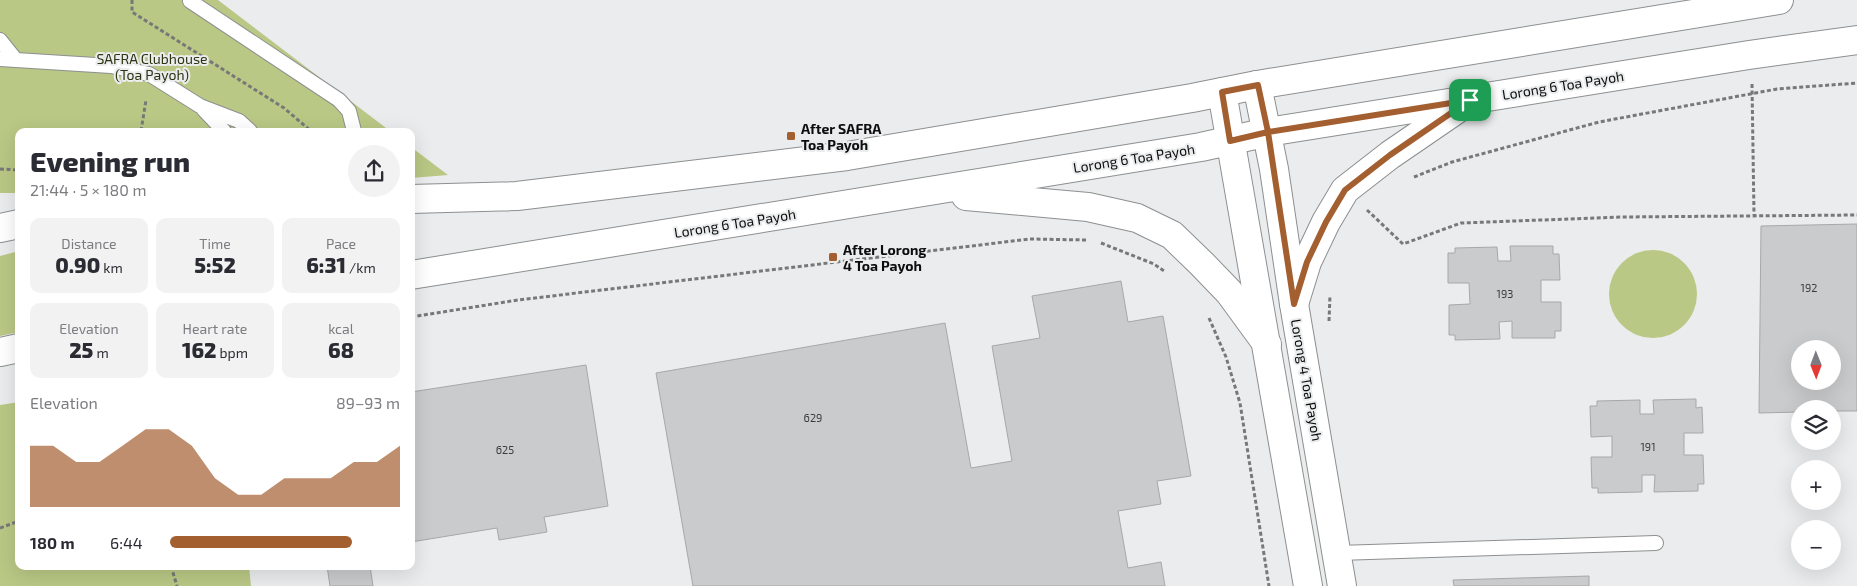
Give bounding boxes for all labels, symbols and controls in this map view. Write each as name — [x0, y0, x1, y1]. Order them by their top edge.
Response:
park label: SAFRA Clubhouse (Toa Payoh) — [96, 50, 208, 83]
street label: Lorong 6 Toa Payoh — [1501, 67, 1625, 103]
pin — [1449, 79, 1491, 121]
icon: arrive — [1456, 86, 1484, 114]
place label: After SAFRA Toa Payoh — [801, 120, 882, 153]
marker: After SAFRA Toa Payoh — [785, 130, 797, 142]
street label: Lorong 6 Toa Payoh — [1072, 140, 1196, 176]
text: Evening run — [30, 144, 190, 178]
button: share — [348, 145, 400, 197]
text: 21:44 · 5 × 180 m — [30, 180, 147, 199]
street label: Lorong 6 Toa Payoh — [673, 205, 797, 241]
text: Distance — [61, 235, 117, 252]
text: Time — [199, 235, 231, 252]
text: Pace — [326, 235, 356, 252]
place label: After Lorong 4 Toa Payoh — [843, 241, 926, 274]
marker: After Lorong 4 Toa Payoh — [827, 251, 839, 263]
text: 0.90 — [55, 252, 100, 277]
text: 5:52 — [194, 252, 236, 277]
text: 6:31 — [306, 252, 346, 277]
text: km — [100, 259, 123, 276]
text: /km — [346, 259, 376, 276]
house number: 192 — [1801, 281, 1817, 294]
house number: 193 — [1497, 287, 1513, 300]
street label: Lorong 4 Toa Payoh — [1288, 318, 1326, 442]
text: Elevation — [59, 320, 119, 337]
text: Heart rate — [183, 320, 247, 337]
text: kcal — [328, 320, 354, 337]
text: 25 — [69, 337, 93, 362]
text: 162 — [182, 337, 216, 362]
text: 68 — [328, 337, 354, 362]
north arrow — [1791, 340, 1841, 390]
map controls — [1791, 340, 1841, 570]
text: m — [93, 344, 109, 361]
text: bpm — [216, 344, 248, 361]
text: Elevation — [30, 393, 98, 412]
text: 89–93 m — [336, 393, 400, 412]
button: layers — [1791, 400, 1841, 450]
house number: 629 — [804, 411, 822, 424]
house number: 191 — [1640, 440, 1656, 453]
house number: 625 — [496, 443, 514, 456]
button: + — [1791, 460, 1841, 510]
button: − — [1791, 520, 1841, 570]
text: 180 m — [30, 533, 75, 552]
text: 6:44 — [110, 533, 143, 552]

